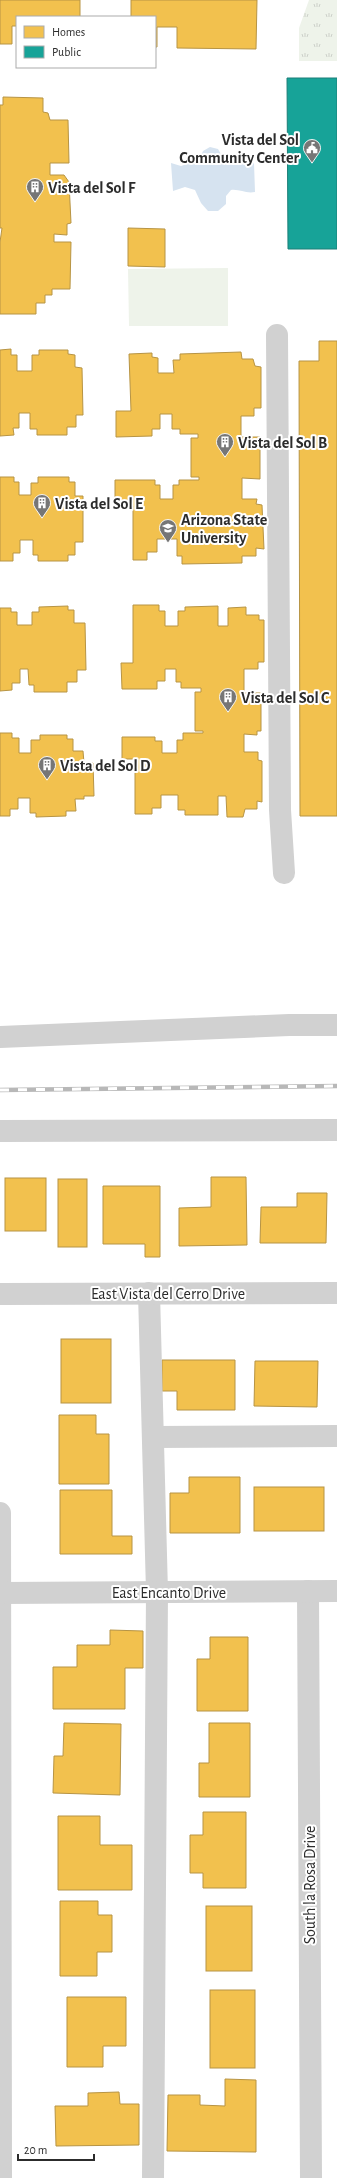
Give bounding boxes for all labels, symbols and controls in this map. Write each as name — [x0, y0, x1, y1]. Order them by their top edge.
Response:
legend — [16, 16, 156, 68]
text: Homes — [52, 26, 85, 38]
text: Public — [52, 46, 81, 58]
place label: Vista del Sol Community Center — [179, 132, 299, 167]
public building icon: Vista del Sol Community Center — [302, 138, 322, 163]
building icon: Vista del Sol F — [25, 177, 45, 202]
place label: Vista del Sol F — [48, 180, 136, 196]
building icon: Vista del Sol B — [215, 432, 235, 457]
place label: Vista del Sol B — [238, 435, 327, 451]
building icon: Vista del Sol E — [32, 493, 52, 518]
place label: Vista del Sol E — [55, 496, 143, 512]
place label: Arizona State University — [181, 512, 268, 547]
school or university icon: Arizona State University — [158, 518, 178, 543]
building icon: Vista del Sol C — [218, 687, 238, 712]
place label: Vista del Sol C — [241, 690, 330, 706]
building icon: Vista del Sol D — [37, 755, 57, 780]
place label: Vista del Sol D — [60, 758, 151, 774]
street label: East Vista del Cerro Drive — [91, 1286, 245, 1302]
street label: East Encanto Drive — [112, 1585, 226, 1601]
street label: South la Rosa Drive — [302, 1826, 318, 1944]
scale bar — [18, 2136, 94, 2162]
text: 20 m — [24, 2144, 47, 2156]

